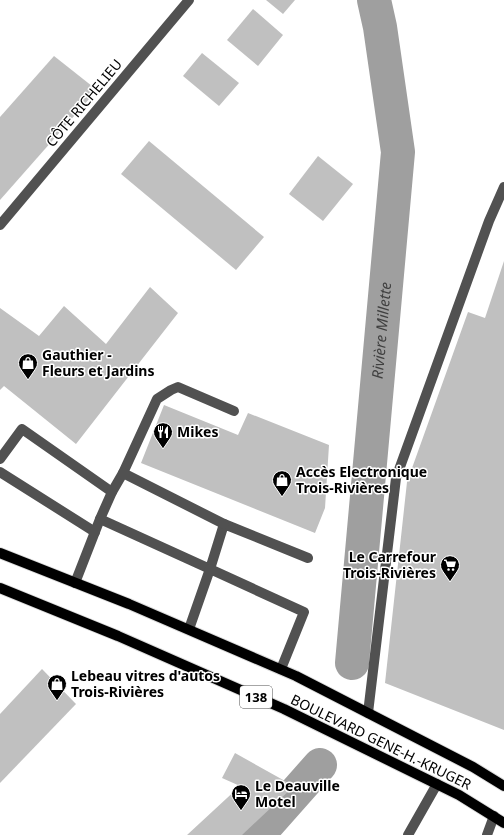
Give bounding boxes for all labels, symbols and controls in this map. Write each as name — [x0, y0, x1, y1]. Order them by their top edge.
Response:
street label: CÔTE RICHELIEU — [41, 55, 126, 150]
water label: Rivière Millette — [367, 280, 395, 380]
place label: Gauthier - Fleurs et Jardins — [42, 345, 154, 380]
shop icon: Gauthier - Fleurs et Jardins — [17, 352, 39, 380]
restaurant icon: Mikes — [152, 421, 174, 449]
place label: Mikes — [177, 422, 218, 441]
place label: Accès Electronique Trois-Rivières — [296, 462, 427, 497]
shop icon: Accès Electronique Trois-Rivières — [271, 469, 293, 497]
place label: Le Carrefour Trois-Rivières — [343, 547, 437, 582]
supermarket icon: Le Carrefour Trois-Rivières — [439, 554, 461, 582]
place label: Lebeau vitres d'autos Trois-Rivières — [71, 666, 220, 701]
shop icon: Lebeau vitres d'autos Trois-Rivières — [46, 673, 68, 701]
road number: 138 — [240, 686, 272, 708]
street label: BOULEVARD GENE-H.-KRUGER — [288, 689, 475, 794]
place label: Le Deauville Motel — [255, 776, 340, 811]
hotel icon: Le Deauville Motel — [230, 783, 252, 811]

